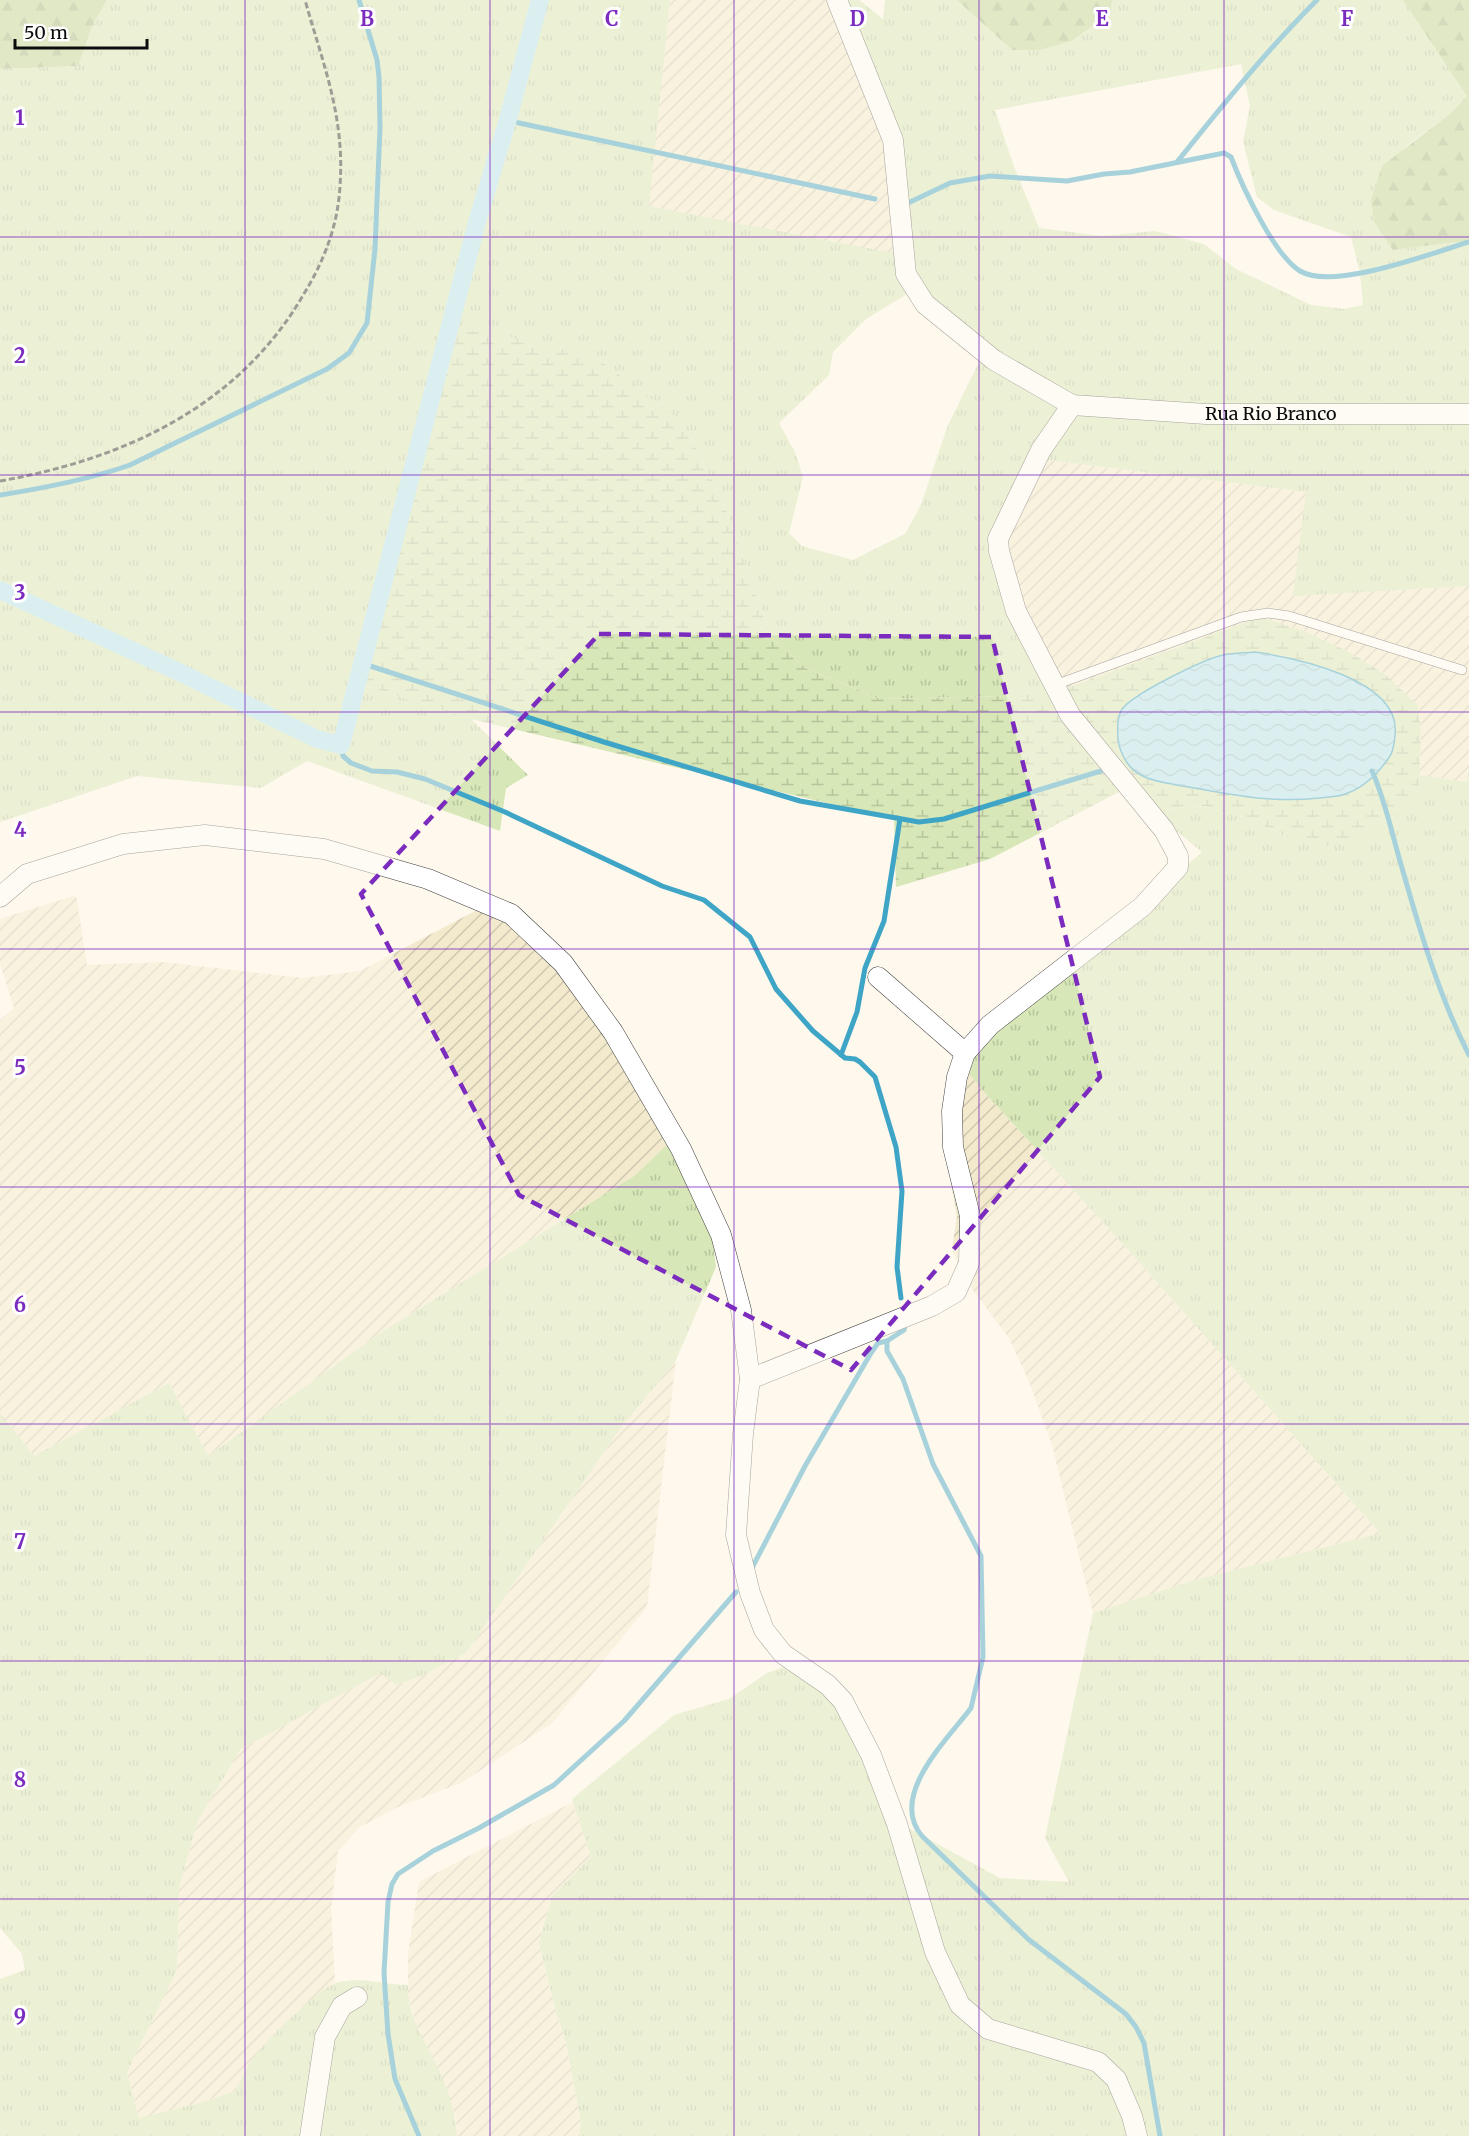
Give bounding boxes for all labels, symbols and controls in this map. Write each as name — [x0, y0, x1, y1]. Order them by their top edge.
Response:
text: B — [360, 6, 374, 31]
text: C — [605, 6, 619, 31]
text: D — [849, 6, 865, 31]
text: E — [1095, 6, 1109, 31]
text: F — [1341, 6, 1354, 31]
scale bar — [15, 12, 147, 50]
text: 50 m — [24, 21, 68, 44]
text: 1 — [15, 105, 25, 130]
text: 2 — [14, 343, 26, 368]
street label: Rua Rio Branco — [1205, 402, 1337, 425]
text: 3 — [14, 580, 26, 605]
text: 4 — [14, 817, 27, 842]
text: 5 — [14, 1055, 26, 1080]
text: 6 — [14, 1292, 26, 1317]
text: 7 — [14, 1529, 26, 1554]
text: 8 — [14, 1767, 26, 1792]
text: 9 — [14, 2004, 26, 2029]

